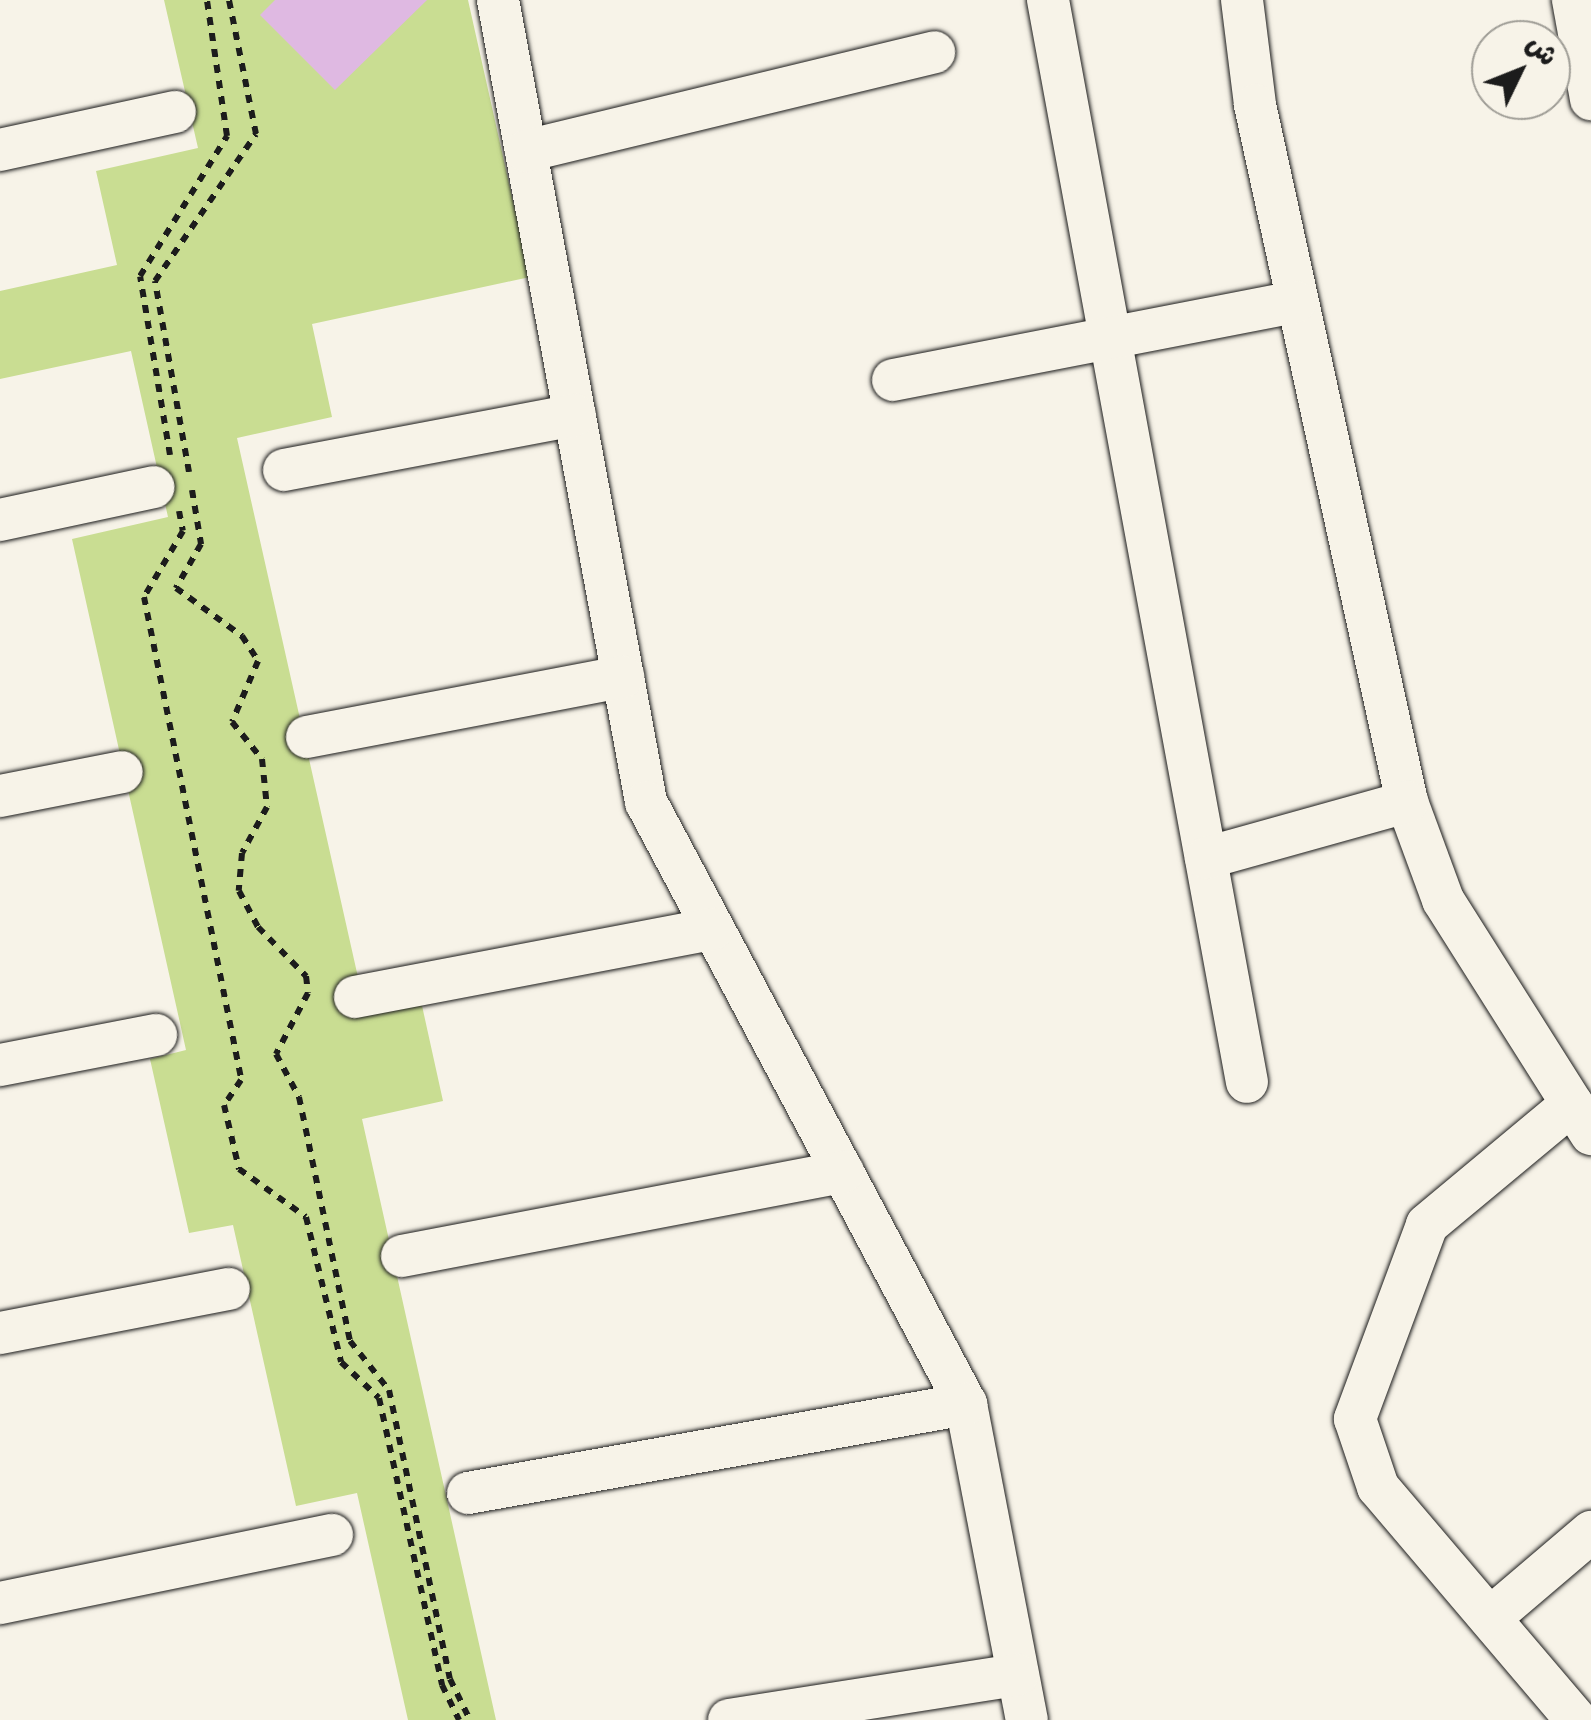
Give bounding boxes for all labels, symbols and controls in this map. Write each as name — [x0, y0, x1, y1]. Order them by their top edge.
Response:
north arrow — [1471, 20, 1571, 120]
text: ش — [1517, 26, 1567, 75]

